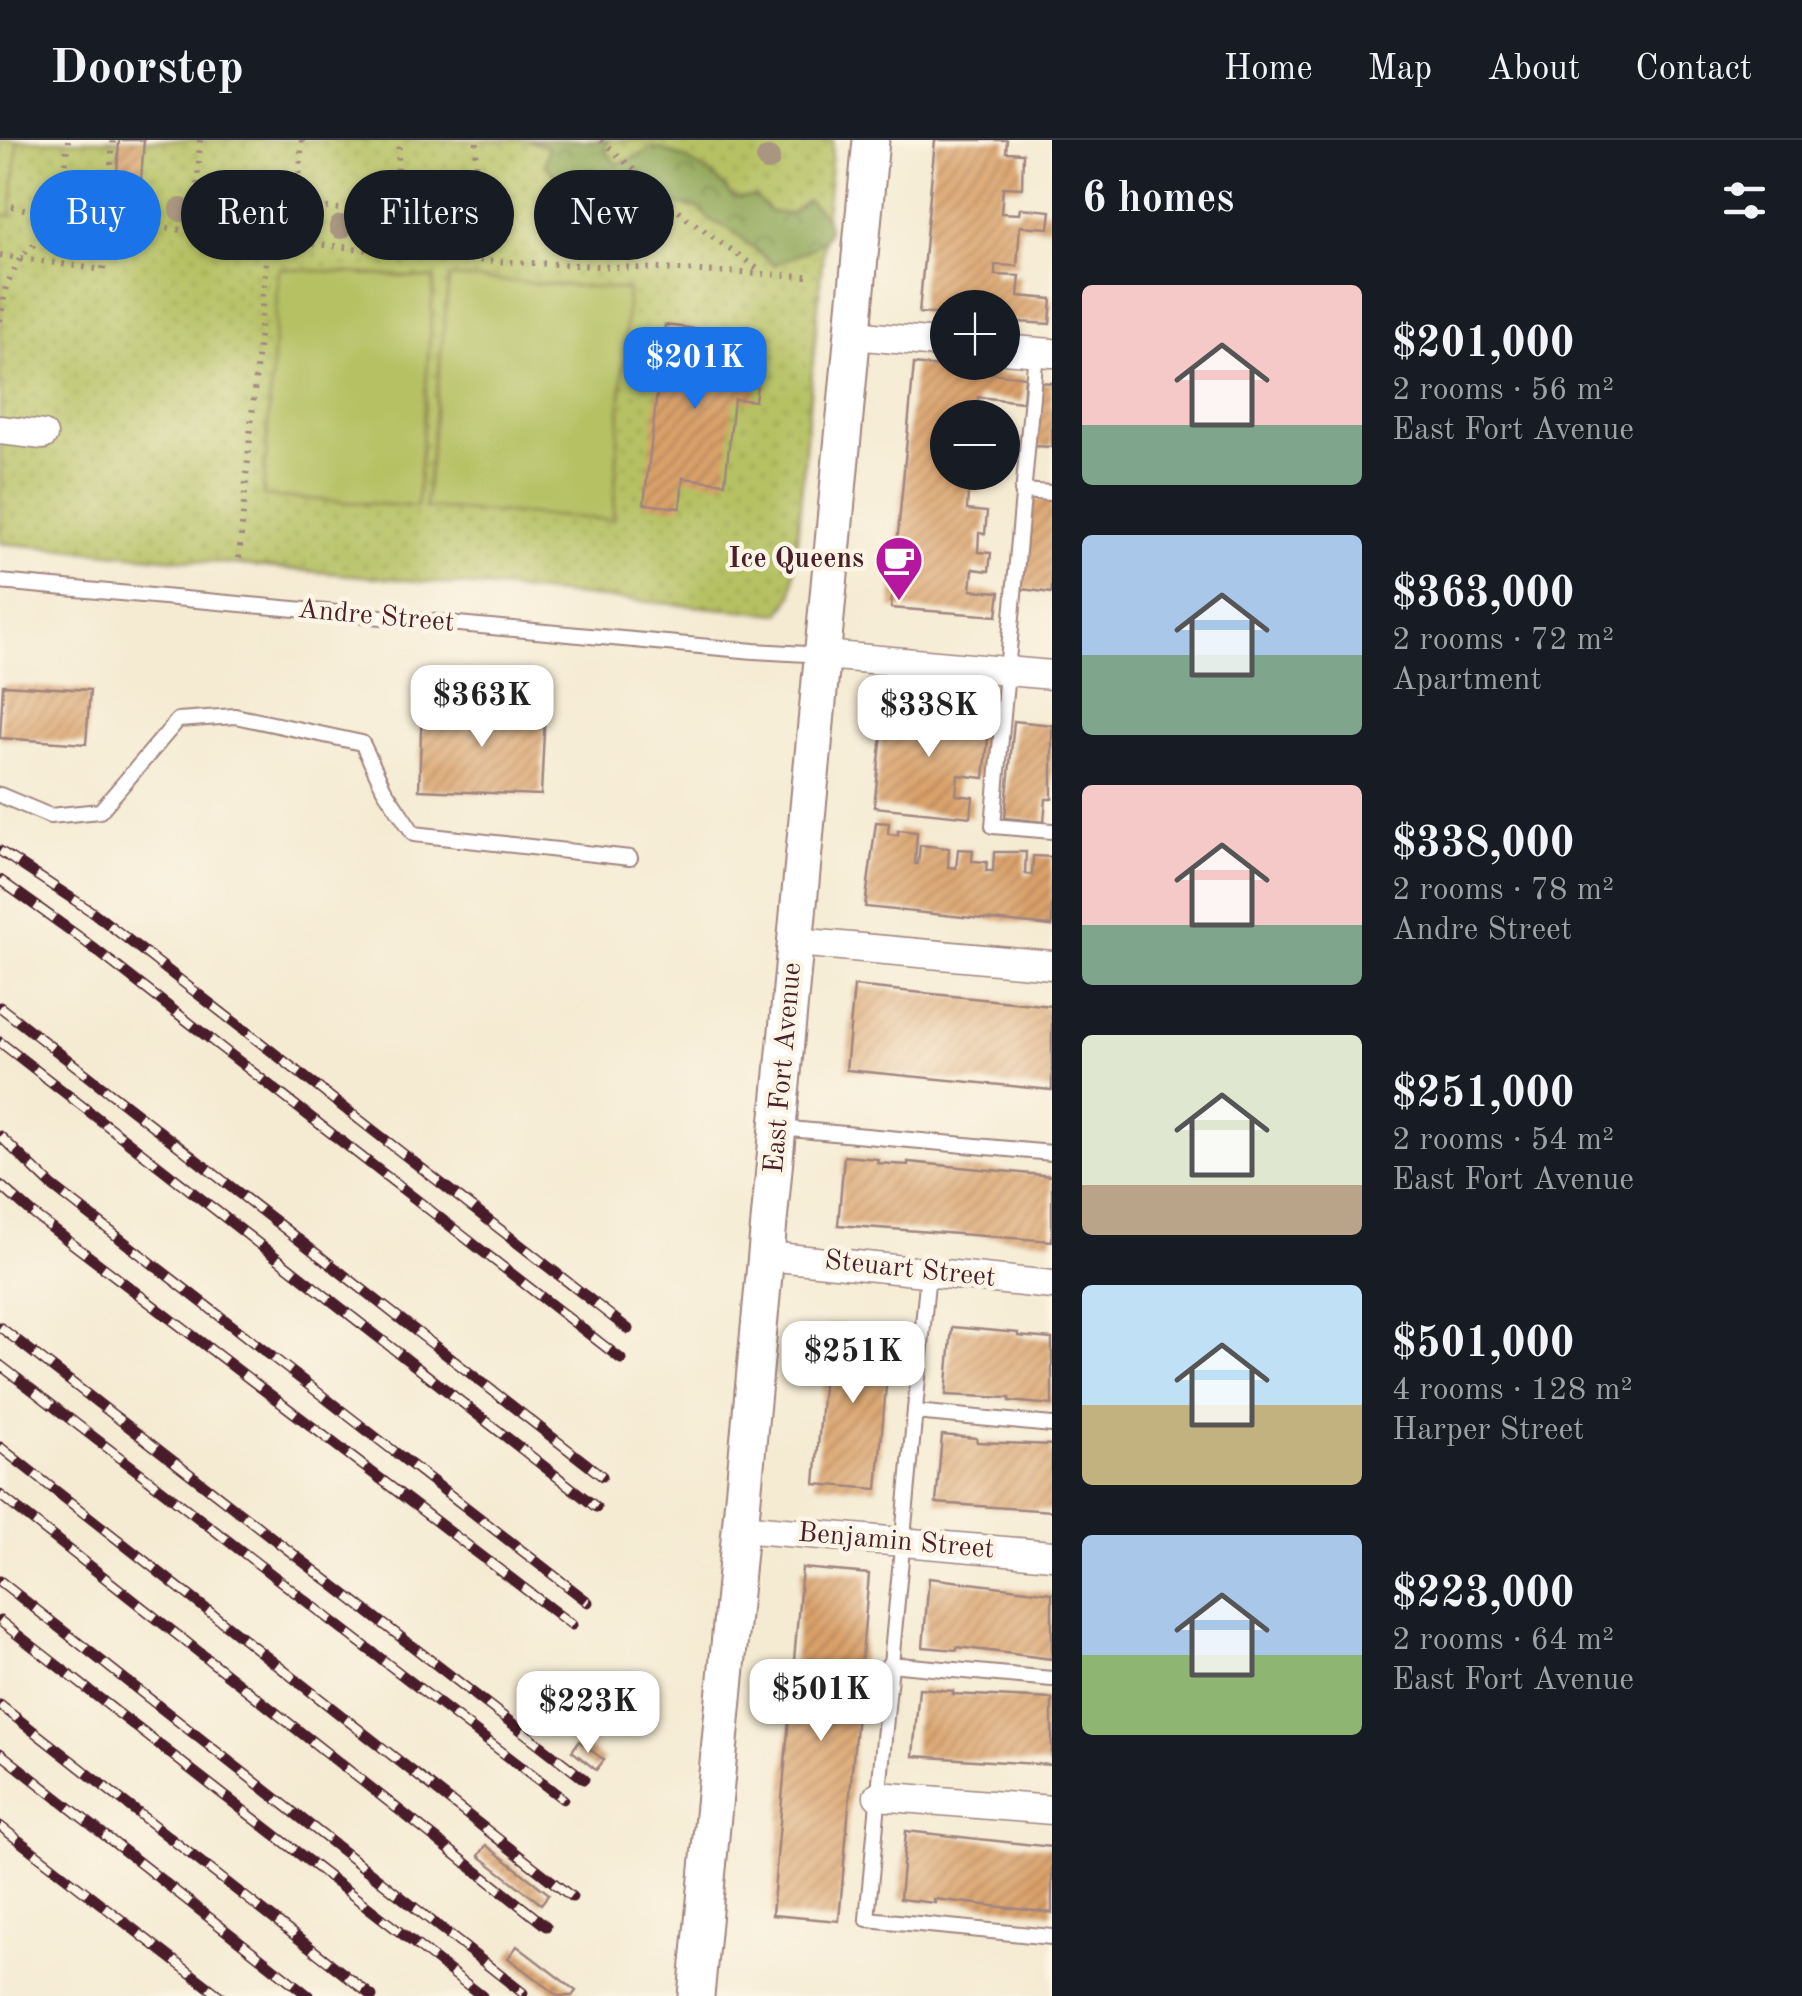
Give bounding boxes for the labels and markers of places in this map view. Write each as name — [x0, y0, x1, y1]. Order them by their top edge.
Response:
pin: $201K — [625, 327, 765, 412]
cafe icon: Ice Queens — [873, 534, 925, 602]
place label: Ice Queens — [728, 546, 864, 574]
pin: $363K — [412, 665, 552, 750]
pin: $338K — [859, 675, 999, 760]
pin: $251K — [783, 1321, 923, 1406]
pin: $501K — [751, 1659, 891, 1744]
pin: $223K — [518, 1671, 658, 1756]

